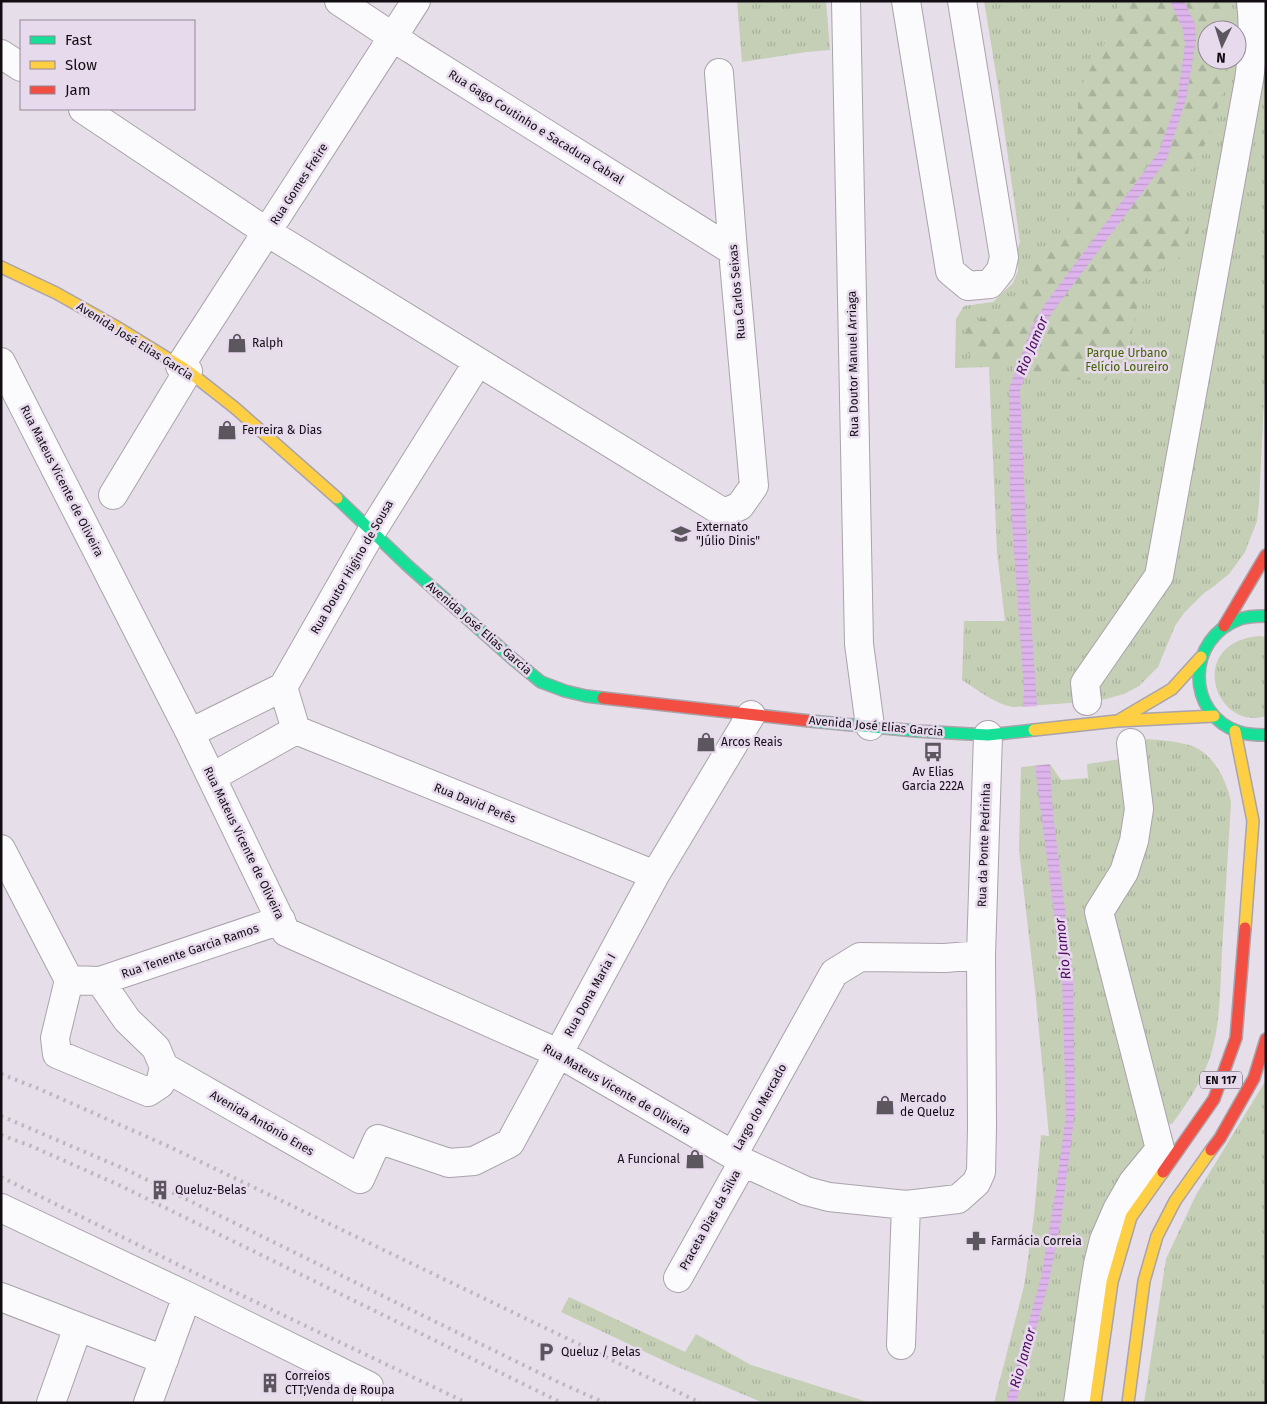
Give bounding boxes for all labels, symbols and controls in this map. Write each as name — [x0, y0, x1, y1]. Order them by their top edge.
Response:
legend — [20, 20, 195, 110]
north arrow — [1197, 20, 1247, 70]
text: Fast — [65, 31, 92, 49]
text: N — [1216, 49, 1226, 66]
text: Slow — [65, 56, 97, 74]
street label: Rua Gago Coutinho e Sacadura Cabral — [446, 67, 627, 187]
text: Jam — [65, 81, 91, 99]
street label: Rua Gomes Freire — [267, 141, 331, 227]
street label: Rua Carlos Seixas — [726, 244, 748, 340]
street label: Rua Doutor Manuel Arriaga — [845, 291, 861, 437]
street label: Avenida José Elias Garcia — [74, 299, 196, 383]
water label: Rio Jamor — [1012, 314, 1052, 378]
shop icon: Ralph — [226, 332, 248, 354]
place label: Ralph — [252, 336, 283, 350]
park label: Parque Urbano Felício Loureiro — [1085, 346, 1169, 374]
street label: Rua Mateus Vicente de Oliveira — [18, 403, 106, 559]
shop icon: Ferreira & Dias — [216, 419, 238, 441]
place label: Ferreira & Dias — [242, 423, 322, 437]
street label: Rua Doutor Higino de Sousa — [308, 497, 396, 637]
place label: Externato "Júlio Dinis" — [696, 520, 760, 548]
school or university icon: Externato "Júlio Dinis" — [670, 523, 692, 545]
street label: Avenida José Elias Garcia — [423, 578, 535, 678]
street label: Avenida José Elias Garcia — [808, 713, 944, 739]
shop icon: Arcos Reais — [695, 731, 717, 753]
place label: Arcos Reais — [721, 735, 783, 749]
bus stop icon: Av Elias Garcia 222A — [922, 741, 944, 763]
street label: Rua Mateus Vicente de Oliveira — [201, 764, 287, 922]
place label: Av Elias Garcia 222A — [902, 765, 964, 793]
street label: Rua David Perês — [432, 780, 518, 826]
street label: Rua da Ponte Pedrinha — [975, 783, 993, 907]
water label: Rio Jamor — [1051, 917, 1075, 980]
street label: Rua Tenente Garcia Ramos — [120, 921, 261, 981]
street label: Rua Dona Maria I — [561, 951, 619, 1039]
street label: Rua Mateus Vicente de Oliveira — [541, 1041, 693, 1137]
street label: Largo do Mercado — [730, 1061, 790, 1153]
road number: EN 117 — [1200, 1072, 1242, 1088]
street label: Avenida António Enes — [208, 1088, 317, 1159]
place label: Mercado de Queluz — [900, 1091, 954, 1119]
shop icon: Mercado de Queluz — [874, 1094, 896, 1116]
shop icon: A Funcional — [684, 1148, 706, 1170]
place label: A Funcional — [617, 1152, 680, 1166]
street label: Praceta Dias da Silva — [677, 1168, 743, 1272]
building icon: Queluz-Belas — [149, 1179, 171, 1201]
place label: Queluz-Belas — [175, 1183, 247, 1197]
pharmacy icon: Farmácia Correia — [965, 1230, 987, 1252]
place label: Farmácia Correia — [991, 1234, 1082, 1248]
water label: Rio Jamor — [1006, 1325, 1040, 1390]
parking icon: Queluz / Belas — [535, 1341, 557, 1363]
place label: Queluz / Belas — [561, 1345, 641, 1359]
place label: Correios CTT;Venda de Roupa — [285, 1369, 395, 1397]
building icon: Correios CTT;Venda de Roupa — [259, 1372, 281, 1394]

